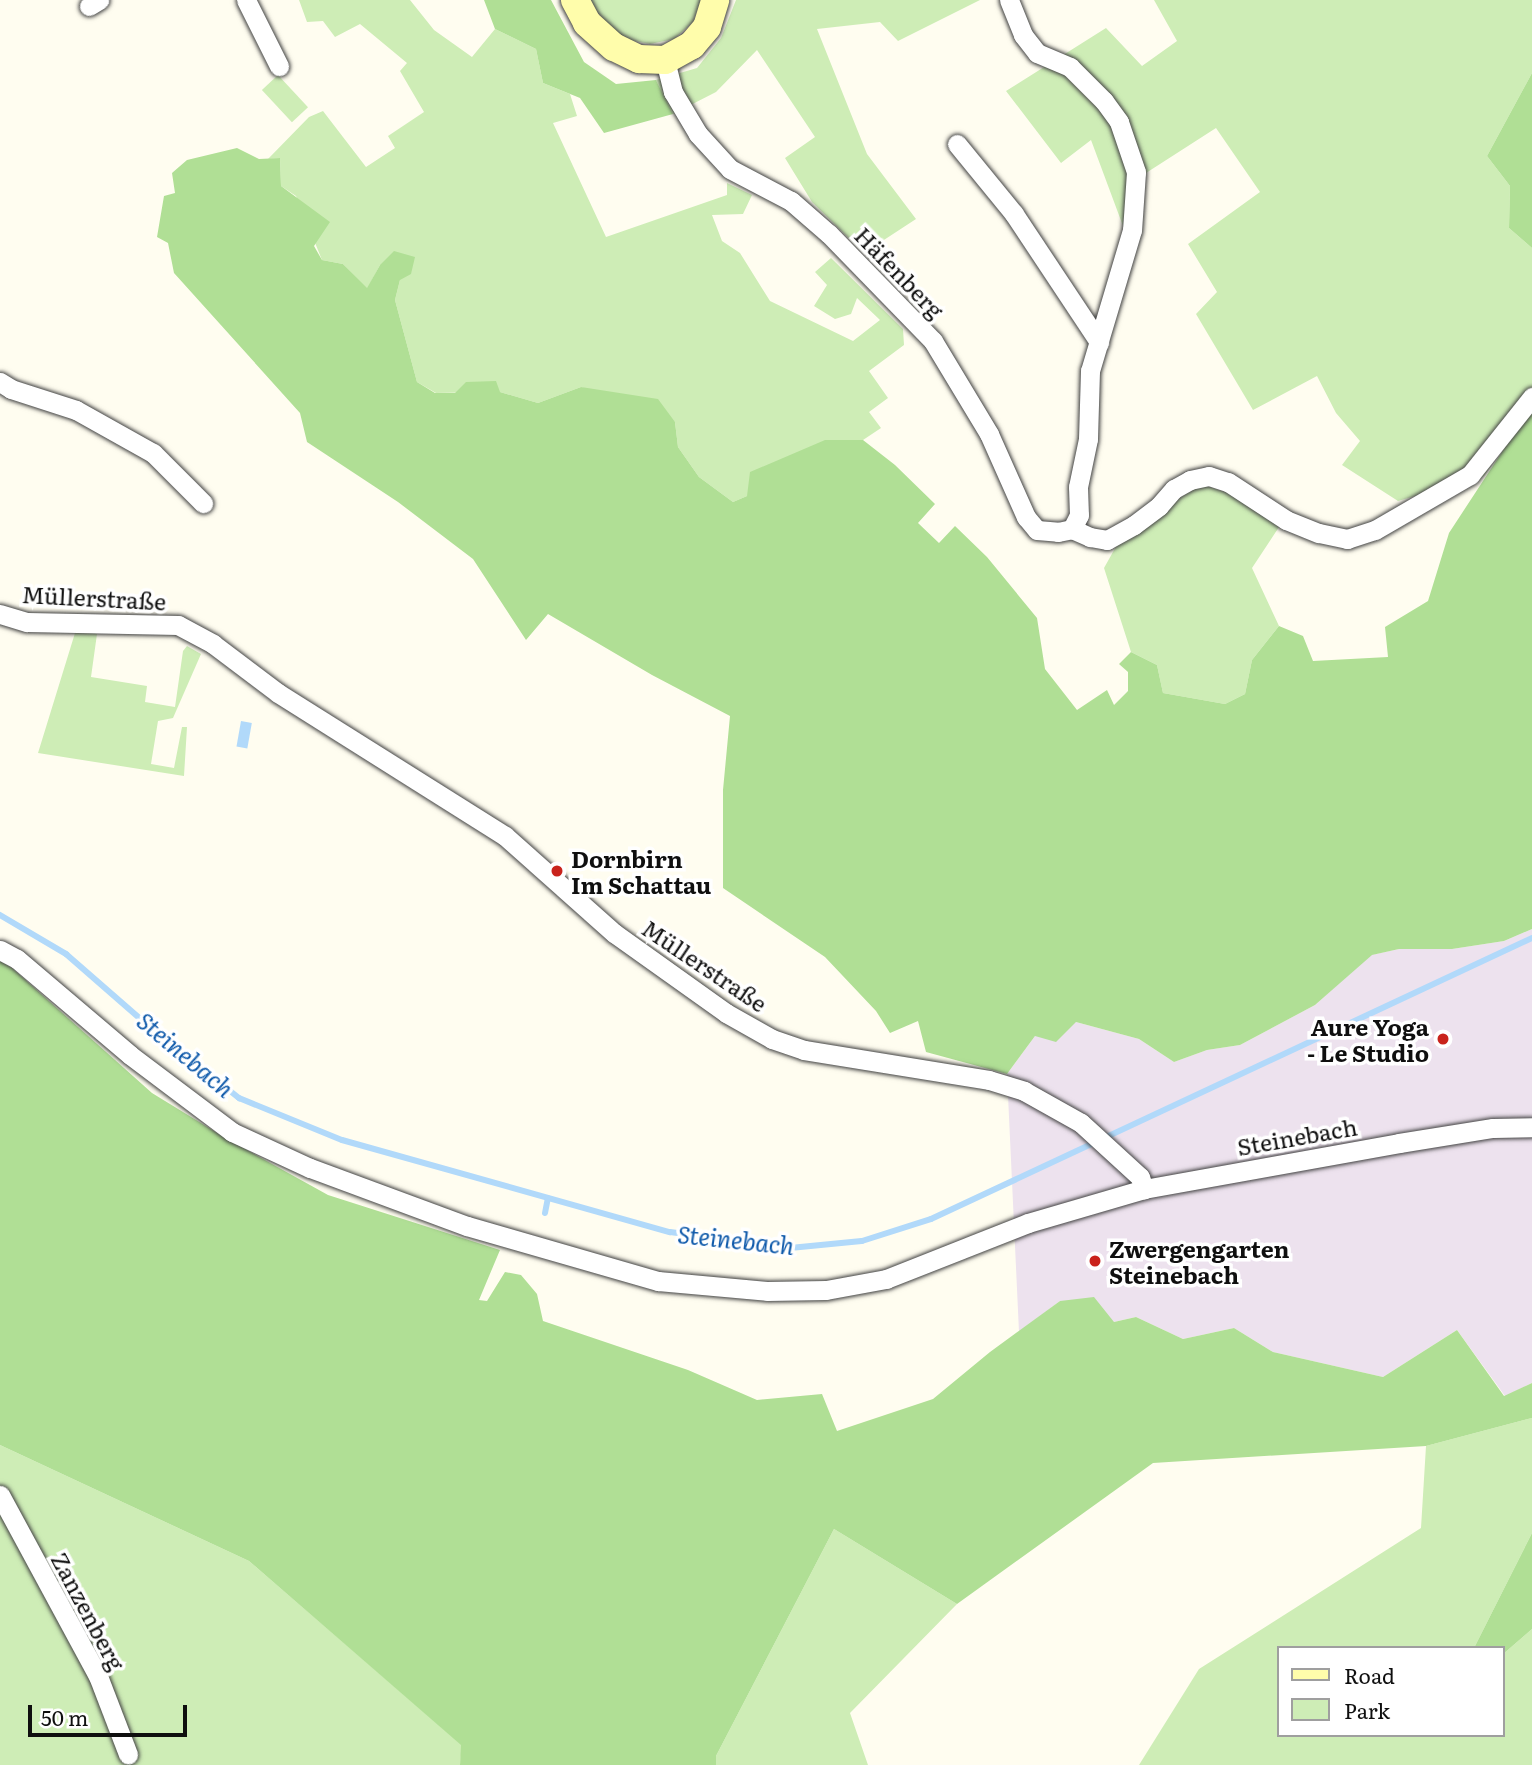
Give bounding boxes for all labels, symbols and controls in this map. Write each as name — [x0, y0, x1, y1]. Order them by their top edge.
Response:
street label: Häfenberg — [850, 221, 950, 323]
street label: Müllerstraße — [21, 579, 167, 615]
place label: Dornbirn Im Schattau — [571, 844, 711, 898]
marker: Dornbirn Im Schattau — [549, 863, 565, 879]
street label: Müllerstraße — [637, 913, 773, 1017]
water label: Steinebach — [132, 1005, 240, 1103]
place label: Aure Yoga - Le Studio — [1307, 1012, 1429, 1066]
marker: Aure Yoga - Le Studio — [1435, 1031, 1451, 1047]
street label: Steinebach — [1235, 1112, 1359, 1160]
water label: Steinebach — [676, 1219, 796, 1259]
place label: Zwergengarten Steinebach — [1109, 1234, 1290, 1288]
marker: Zwergengarten Steinebach — [1087, 1253, 1103, 1269]
street label: Zanzenberg — [46, 1547, 132, 1675]
legend — [1276, 1646, 1504, 1737]
text: Road — [1344, 1659, 1395, 1690]
scale bar — [32, 1692, 191, 1736]
text: Park — [1344, 1694, 1390, 1725]
text: 50 m — [41, 1701, 88, 1732]

